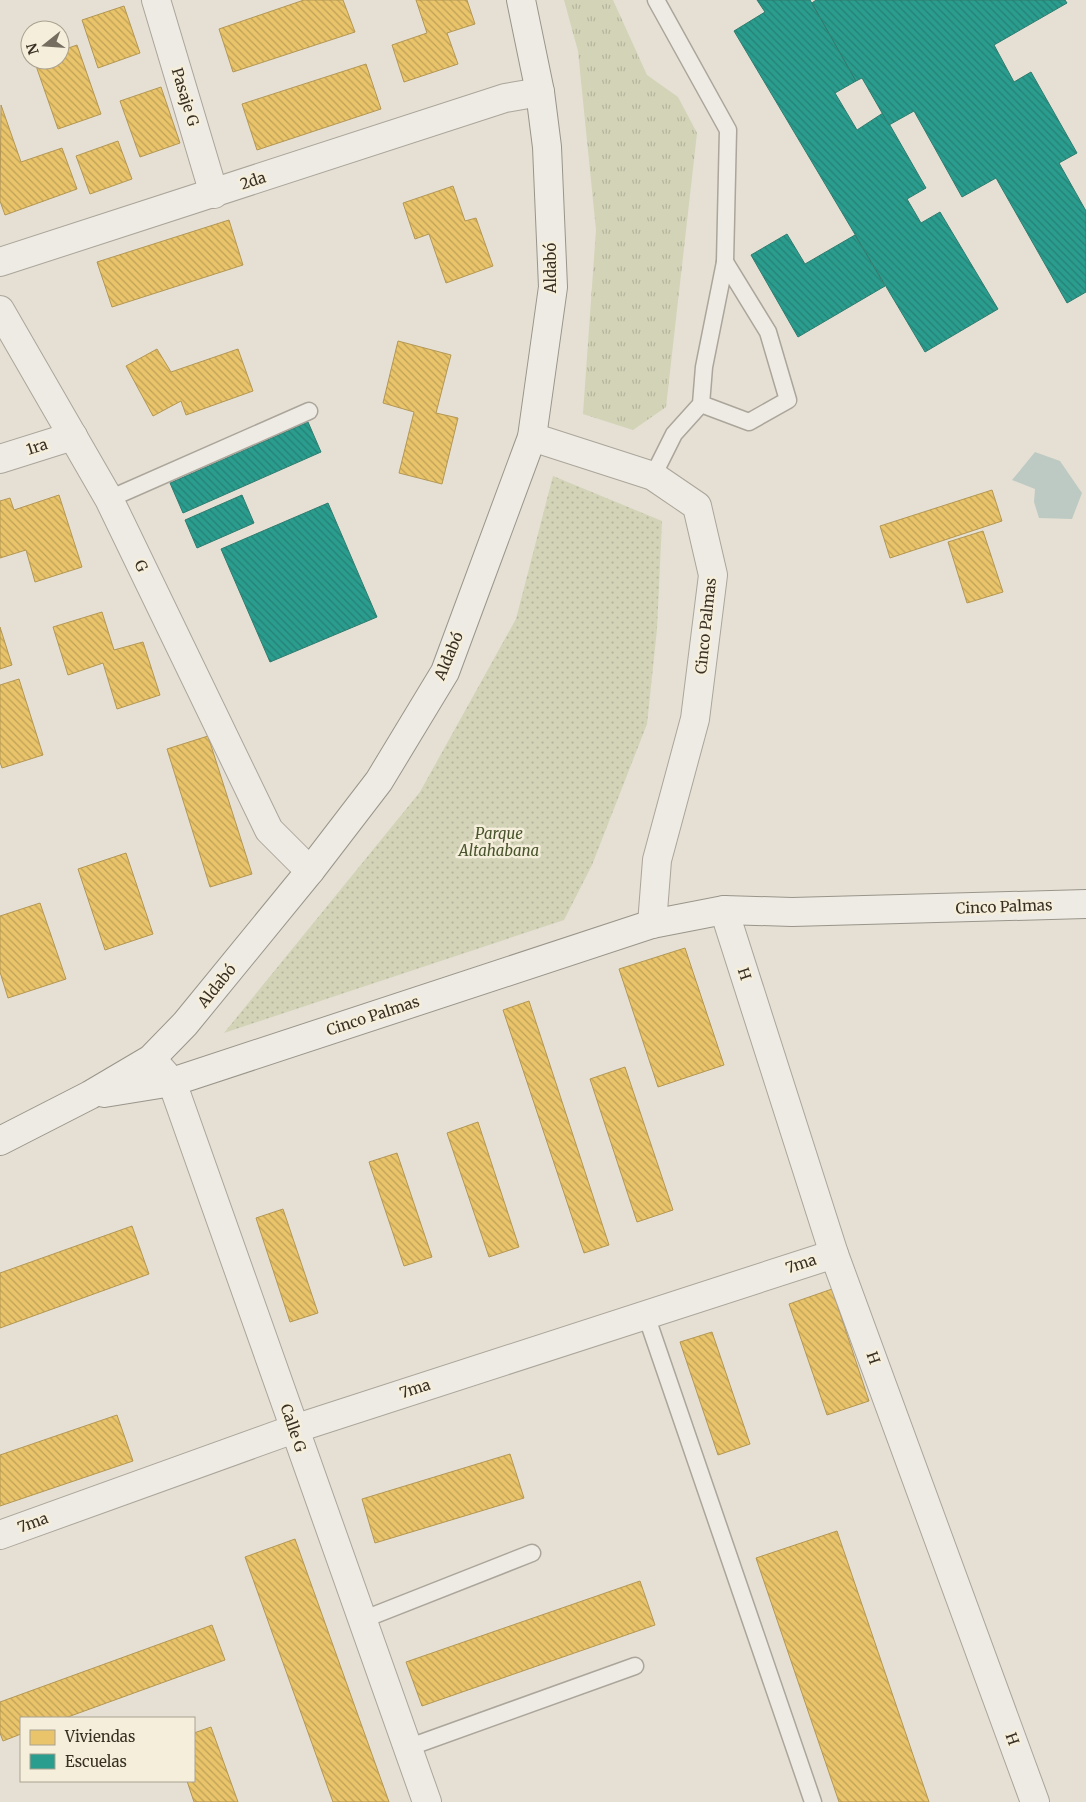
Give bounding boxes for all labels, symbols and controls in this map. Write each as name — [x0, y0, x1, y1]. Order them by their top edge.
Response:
north arrow — [20, 20, 70, 70]
text: N — [22, 41, 43, 57]
street label: Pasaje G — [168, 65, 203, 128]
street label: 2da — [238, 167, 268, 194]
street label: Aldabó — [541, 242, 560, 294]
street label: 1ra — [24, 434, 50, 459]
street label: G — [131, 557, 152, 575]
street label: Cinco Palmas — [691, 577, 720, 675]
street label: Aldabó — [430, 629, 467, 684]
park label: Parque Altahabana — [458, 824, 539, 860]
street label: Cinco Palmas — [955, 895, 1053, 918]
street label: Aldabó — [193, 960, 240, 1012]
street label: H — [734, 965, 755, 983]
street label: Cinco Palmas — [324, 992, 422, 1040]
street label: 7ma — [783, 1250, 819, 1277]
street label: H — [862, 1349, 884, 1367]
street label: 7ma — [397, 1375, 433, 1402]
street label: Calle G — [276, 1401, 311, 1454]
street label: 7ma — [15, 1508, 51, 1537]
legend — [20, 1717, 195, 1782]
text: Viviendas — [64, 1727, 135, 1746]
street label: H — [1001, 1730, 1023, 1748]
text: Escuelas — [65, 1752, 127, 1771]

